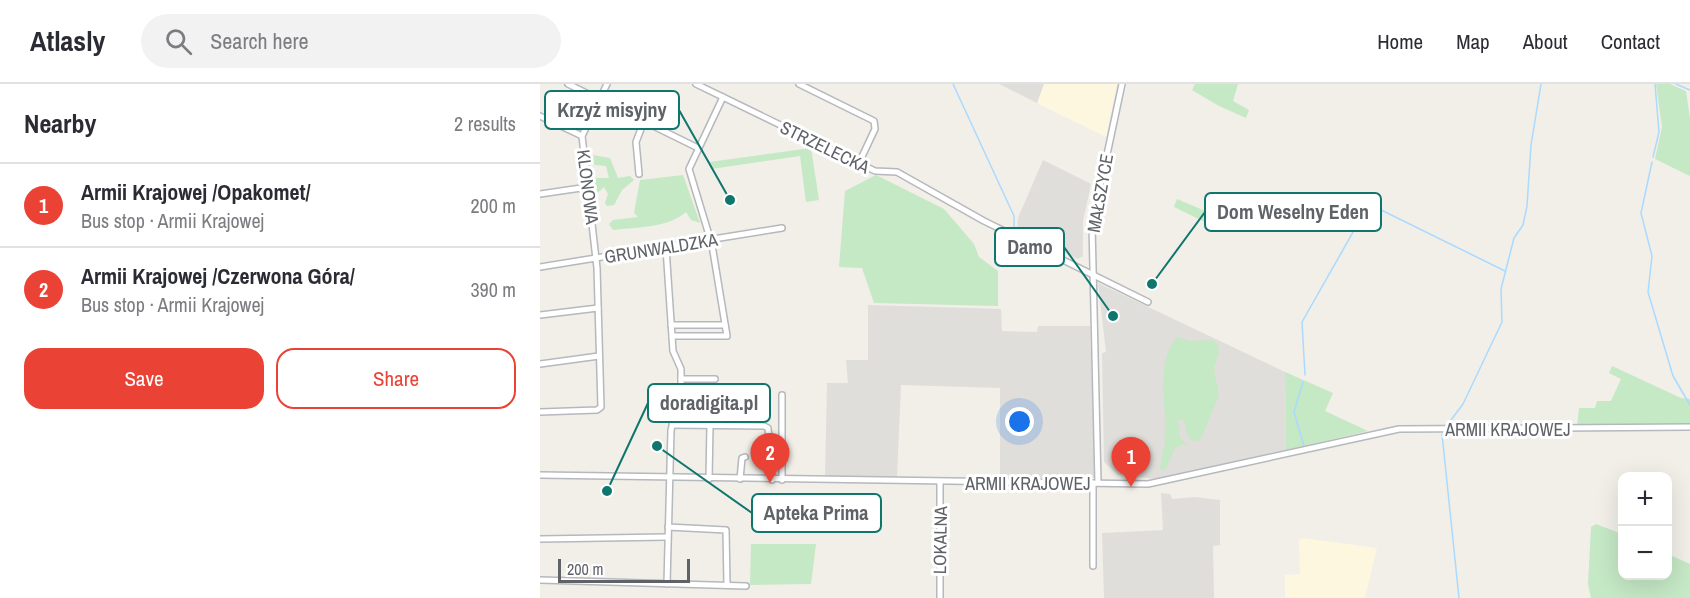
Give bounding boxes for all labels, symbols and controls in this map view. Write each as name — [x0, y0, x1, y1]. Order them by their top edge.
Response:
search box — [141, 14, 561, 68]
text: Atlasly — [30, 22, 105, 60]
icon: search — [162, 25, 195, 58]
text: Search here — [210, 26, 309, 56]
text: Home — [1377, 27, 1423, 56]
text: Map — [1456, 27, 1490, 56]
text: About — [1523, 27, 1568, 56]
text: Contact — [1601, 27, 1660, 56]
callout: Krzyż misyjny — [545, 91, 679, 129]
text: Krzyż misyjny — [557, 96, 668, 123]
text: Nearby — [24, 106, 96, 141]
text: 2 results — [454, 110, 516, 137]
street label: STRZELECKA — [776, 115, 874, 180]
street label: KLONOWA — [571, 148, 605, 226]
street label: MAŁSZYCE — [1081, 152, 1119, 234]
text: Armii Krajowej /Opakomet/ — [81, 177, 311, 207]
text: 1 — [39, 192, 48, 219]
text: 200 m — [470, 192, 516, 219]
callout: Dom Weselny Eden — [1205, 193, 1381, 231]
text: Dom Weselny Eden — [1217, 198, 1369, 225]
text: Bus stop · Armii Krajowej — [81, 207, 264, 234]
street label: GRUNWALDZKA — [603, 227, 720, 269]
callout: Damo — [995, 228, 1064, 266]
text: Damo — [1007, 233, 1053, 260]
text: Armii Krajowej /Czerwona Góra/ — [81, 261, 355, 291]
text: 2 — [39, 276, 48, 303]
text: 390 m — [470, 276, 516, 303]
text: Bus stop · Armii Krajowej — [81, 291, 264, 318]
button: Save — [24, 348, 264, 409]
button: Share — [276, 348, 516, 409]
callout: doradigita.pl — [648, 384, 770, 422]
text: doradigita.pl — [660, 389, 758, 416]
your location — [1005, 407, 1034, 436]
street label: ARMII KRAJOWEJ — [1444, 417, 1571, 442]
pin: 2 — [750, 434, 790, 483]
pin: 1 — [1112, 438, 1150, 487]
street label: ARMII KRAJOWEJ — [964, 471, 1091, 496]
map controls — [1618, 472, 1672, 580]
button: + — [1618, 472, 1672, 526]
callout: Apteka Prima — [752, 494, 881, 532]
text: Apteka Prima — [764, 499, 868, 526]
street label: LOKALNA — [927, 506, 953, 574]
button: − — [1618, 526, 1672, 580]
scale bar — [558, 556, 690, 584]
text: 200 m — [567, 558, 603, 580]

